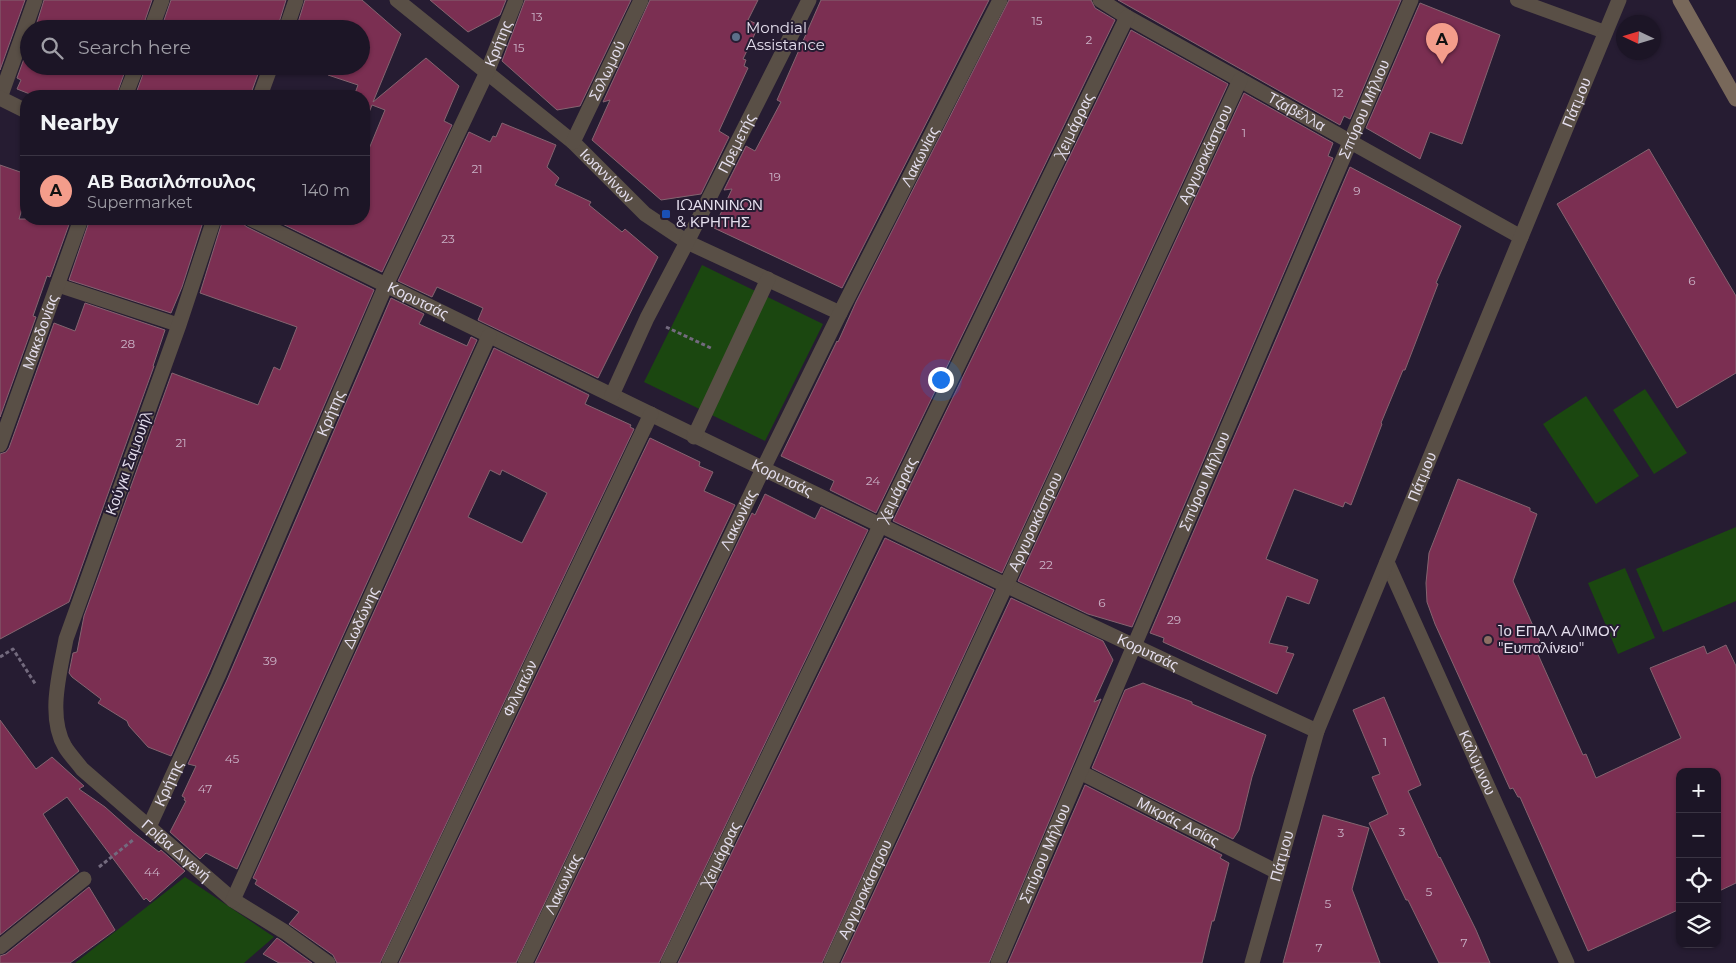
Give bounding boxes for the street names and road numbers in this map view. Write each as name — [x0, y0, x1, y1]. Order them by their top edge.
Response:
street label: Κρήτης — [480, 17, 516, 69]
street label: Σολωμού — [584, 37, 629, 104]
street label: Σπύρου Μήλιου — [1334, 56, 1393, 162]
street label: Πάτμου — [1557, 75, 1595, 130]
street label: Τζαβέλλα — [1264, 87, 1329, 135]
street label: Χειμάρρας — [1049, 89, 1098, 163]
street label: Αργυροκάστρου — [1174, 102, 1236, 207]
street label: Πρεμετής — [713, 110, 759, 176]
street label: Λακωνίας — [896, 123, 943, 190]
street label: Ιωαννίνων — [576, 144, 639, 207]
street label: Κορυτσάς — [385, 277, 452, 323]
street label: Μακεδονίας — [18, 292, 62, 372]
street label: Κρήτης — [312, 387, 349, 439]
street label: Κούγκι Σαμουήλ — [101, 407, 157, 518]
street label: Σπύρου Μήλιου — [1174, 429, 1234, 534]
street label: Πάτμου — [1403, 449, 1440, 504]
street label: Χειμάρρας — [872, 454, 921, 527]
street label: Κορυτσάς — [749, 455, 816, 500]
street label: Αργυροκάστρου — [1004, 469, 1066, 575]
street label: Λακωνίας — [715, 486, 761, 553]
street label: Δωδώνης — [338, 584, 383, 651]
street label: Κορυτσάς — [1114, 629, 1182, 674]
street label: Φιλιατών — [498, 657, 541, 720]
street label: Καλύμνου — [1455, 727, 1500, 798]
street label: Κρήτης — [150, 757, 187, 809]
street label: Μικράς Ασίας — [1134, 792, 1223, 850]
street label: Σπύρου Μήλιου — [1015, 801, 1074, 906]
street label: Γρίβα Διγενή — [138, 815, 215, 885]
street label: Χειμάρρας — [696, 818, 744, 891]
street label: Πάτμου — [1265, 828, 1298, 884]
street label: Αργυροκάστρου — [833, 837, 896, 942]
street label: Λακωνίας — [540, 850, 585, 917]

